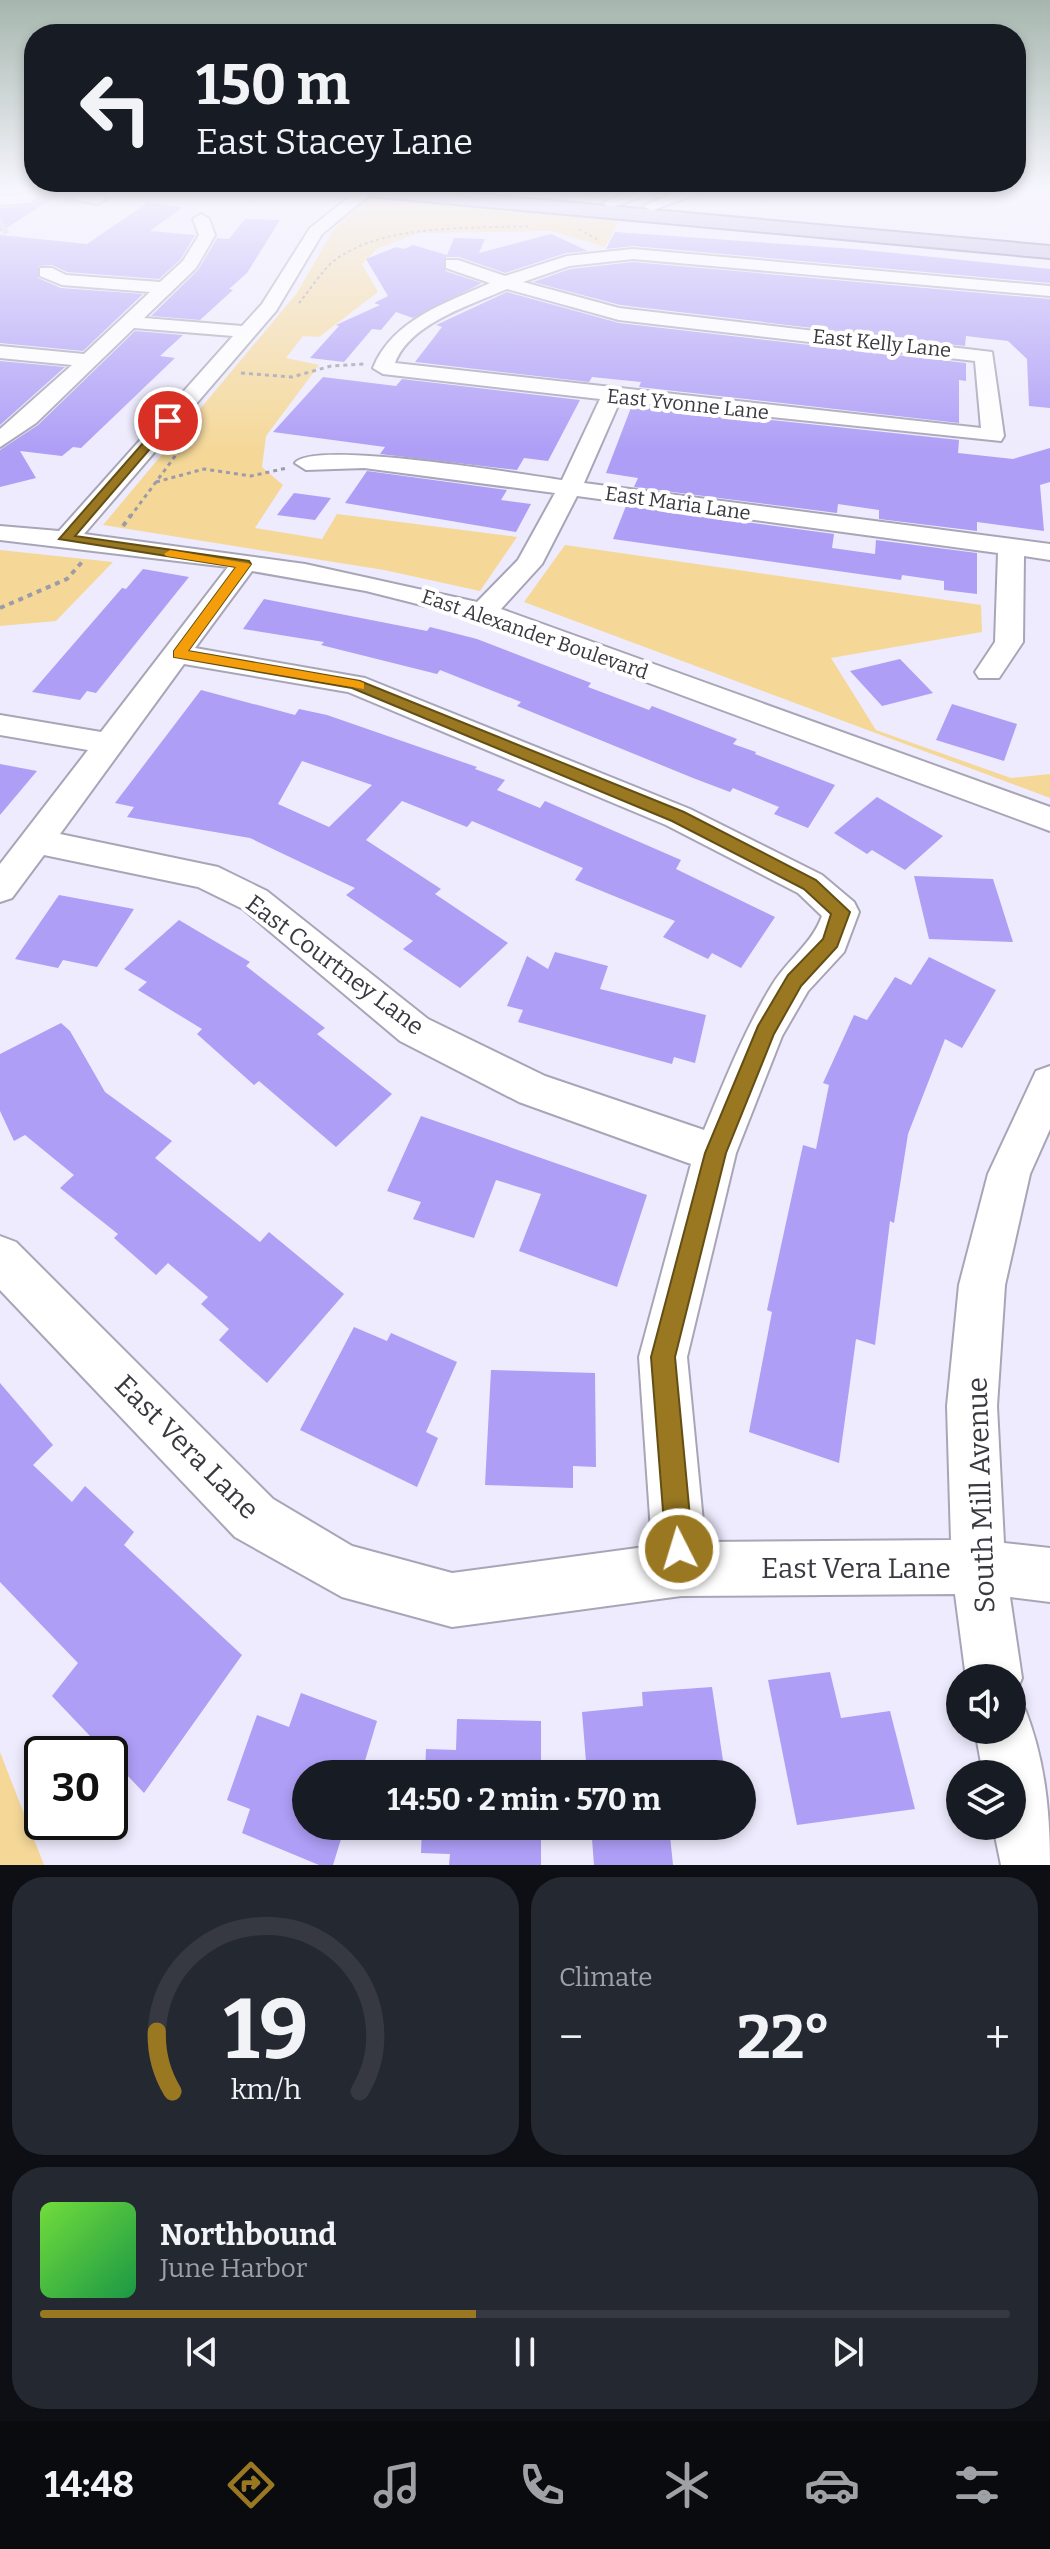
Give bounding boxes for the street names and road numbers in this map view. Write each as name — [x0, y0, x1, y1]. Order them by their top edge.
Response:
street label: East Kelly Lane — [812, 324, 952, 362]
street label: East Yvonne Lane — [606, 384, 770, 424]
street label: East Maria Lane — [604, 481, 752, 525]
street label: East Alexander Boulevard — [419, 584, 651, 684]
street label: East Courtney Lane — [241, 889, 429, 1041]
street label: East Vera Lane — [108, 1368, 266, 1526]
street label: South Mill Avenue — [960, 1376, 1002, 1614]
street label: East Vera Lane — [761, 1552, 951, 1585]

